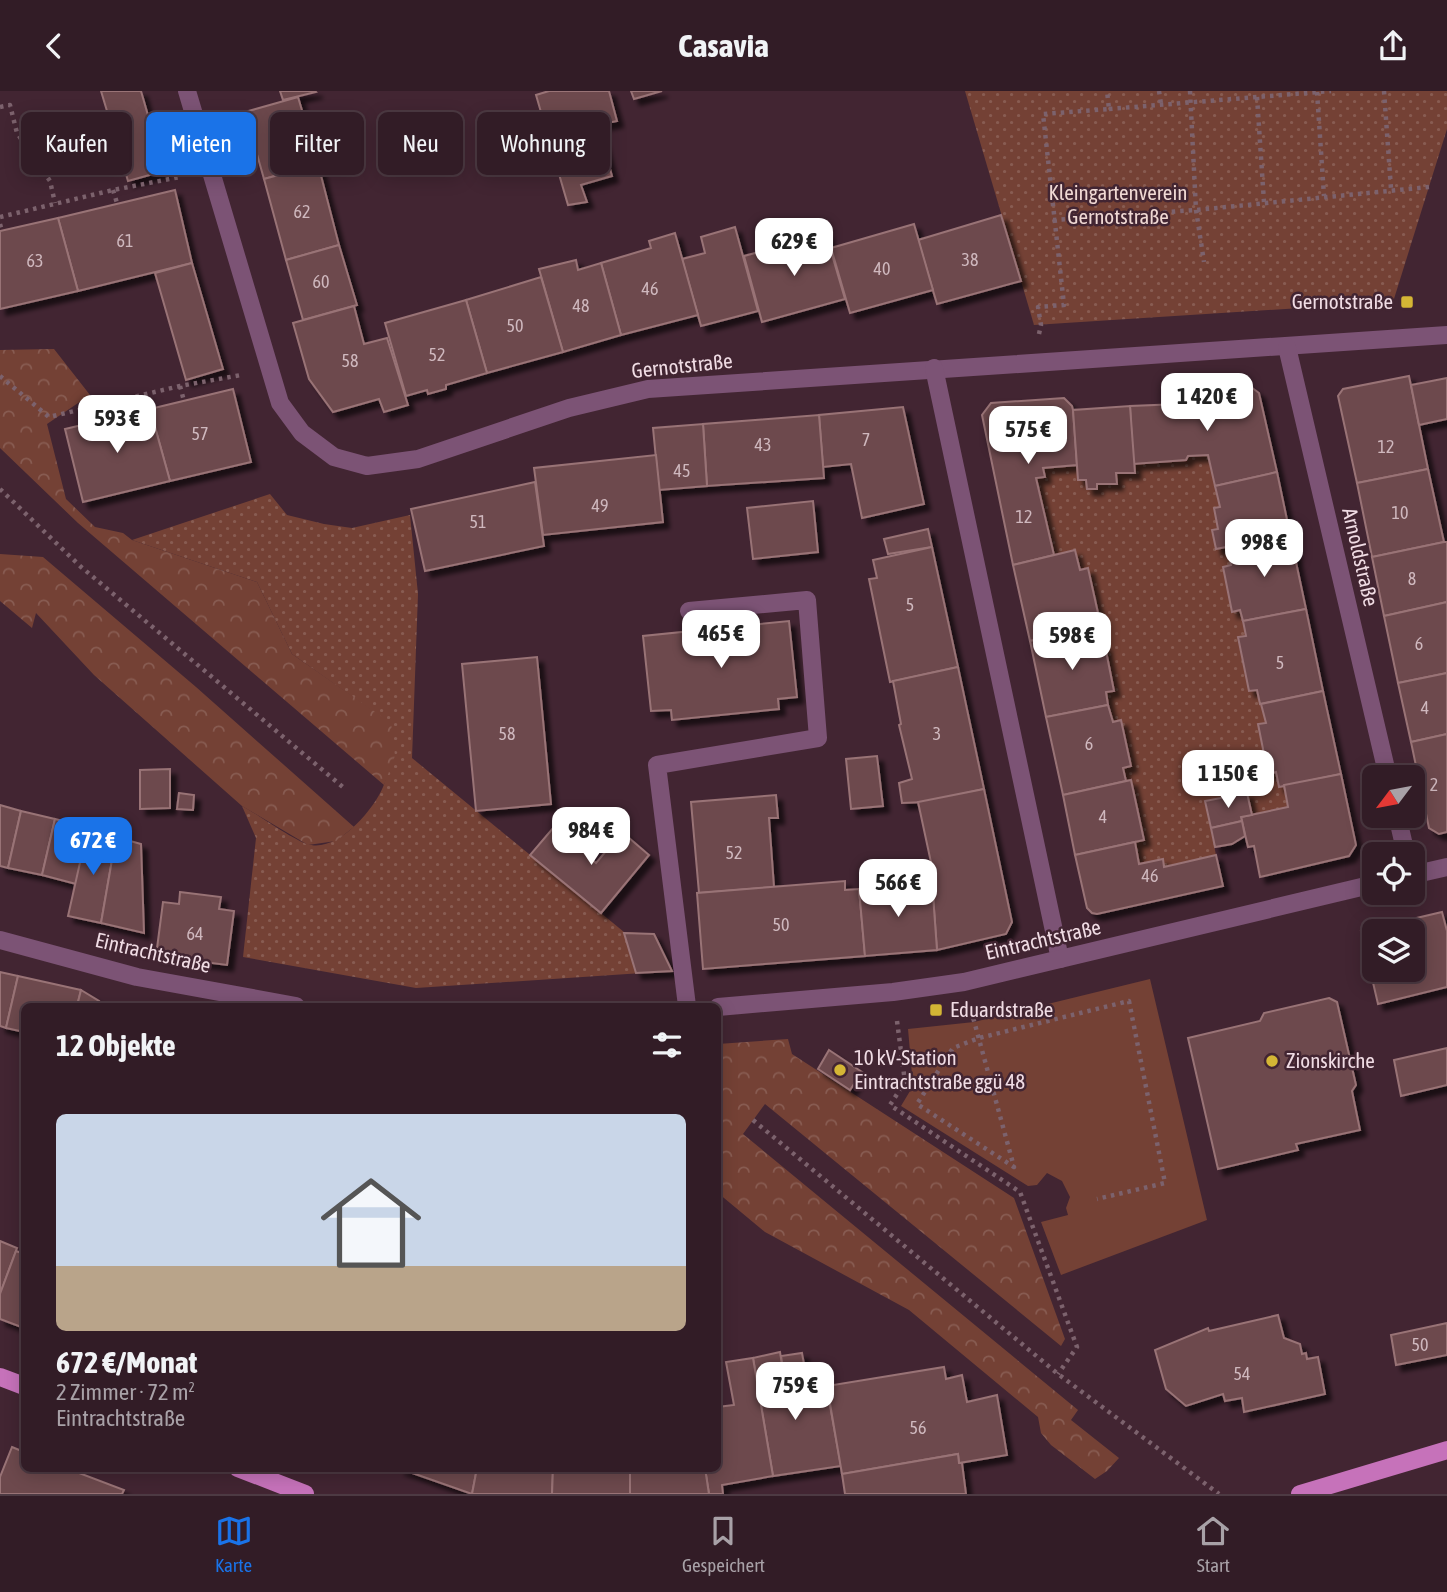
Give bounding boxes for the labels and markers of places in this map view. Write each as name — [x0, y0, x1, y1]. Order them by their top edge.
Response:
pin: 629 € — [745, 219, 843, 278]
place label: Gernotstraße — [1292, 289, 1393, 313]
marker: Gernotstraße — [1399, 294, 1415, 310]
pin: 1 420 € — [1142, 373, 1272, 433]
pin: 593 € — [68, 395, 166, 455]
pin: 575 € — [979, 407, 1077, 466]
pin: 998 € — [1215, 519, 1313, 579]
pin: 465 € — [672, 611, 770, 670]
pin: 598 € — [1023, 613, 1121, 672]
pin: 1 150 € — [1163, 751, 1293, 810]
pin: 984 € — [542, 807, 640, 867]
pin: 672 € — [44, 817, 142, 877]
pin: 566 € — [849, 859, 947, 919]
place label: Eduardstraße — [950, 997, 1053, 1021]
marker: Eduardstraße — [928, 1002, 944, 1018]
place label: 10 kV-Station Eintrachtstraße ggü 48 — [854, 1045, 1025, 1093]
place label: Zionskirche — [1286, 1048, 1375, 1072]
marker: Zionskirche — [1264, 1053, 1280, 1069]
marker: 10 kV-Station Eintrachtstraße ggü 48 — [832, 1062, 848, 1078]
pin: 759 € — [746, 1363, 844, 1422]

